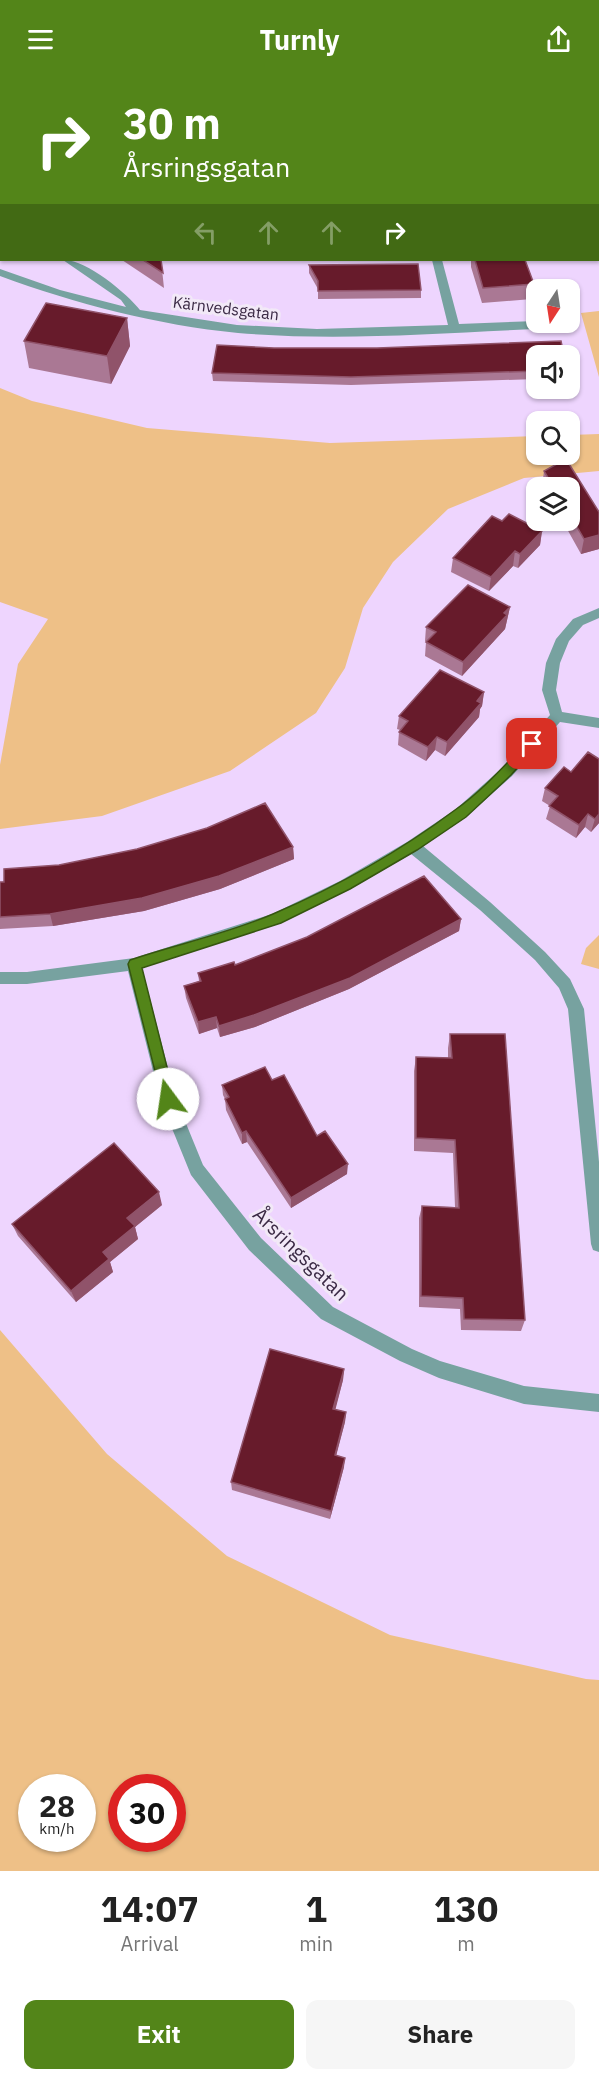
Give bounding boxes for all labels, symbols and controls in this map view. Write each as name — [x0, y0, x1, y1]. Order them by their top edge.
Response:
text: Turnly — [259, 22, 340, 57]
icon: menu — [24, 23, 57, 56]
icon: share — [542, 23, 575, 56]
text: 30 m — [123, 96, 221, 151]
icon: right — [24, 102, 102, 180]
text: Årsringsgatan — [123, 149, 290, 184]
icon: left — [189, 216, 222, 249]
icon: ahead — [252, 216, 285, 249]
icon: ahead — [315, 216, 348, 249]
icon: right — [378, 216, 411, 249]
north arrow — [526, 279, 580, 333]
map controls — [526, 279, 580, 531]
street label: Kärnvedsgatan — [172, 292, 280, 324]
button: sound — [526, 345, 580, 399]
button: search — [526, 411, 580, 465]
button: layers — [526, 477, 580, 531]
pin — [506, 718, 557, 769]
icon: arrive — [515, 727, 548, 760]
position arrow — [136, 1067, 200, 1131]
street label: Årsringsgatan — [247, 1201, 355, 1306]
speed limit sign: 30 — [108, 1774, 186, 1852]
text: 28 — [39, 1786, 75, 1825]
text: km/h — [39, 1819, 75, 1838]
text: 14:07 — [101, 1885, 199, 1932]
text: 1 — [305, 1885, 327, 1932]
text: 130 — [434, 1885, 498, 1932]
text: Arrival — [121, 1930, 179, 1957]
text: min — [299, 1930, 333, 1957]
text: m — [457, 1930, 475, 1957]
button: Exit — [24, 2000, 294, 2069]
button: Share — [306, 2000, 575, 2069]

